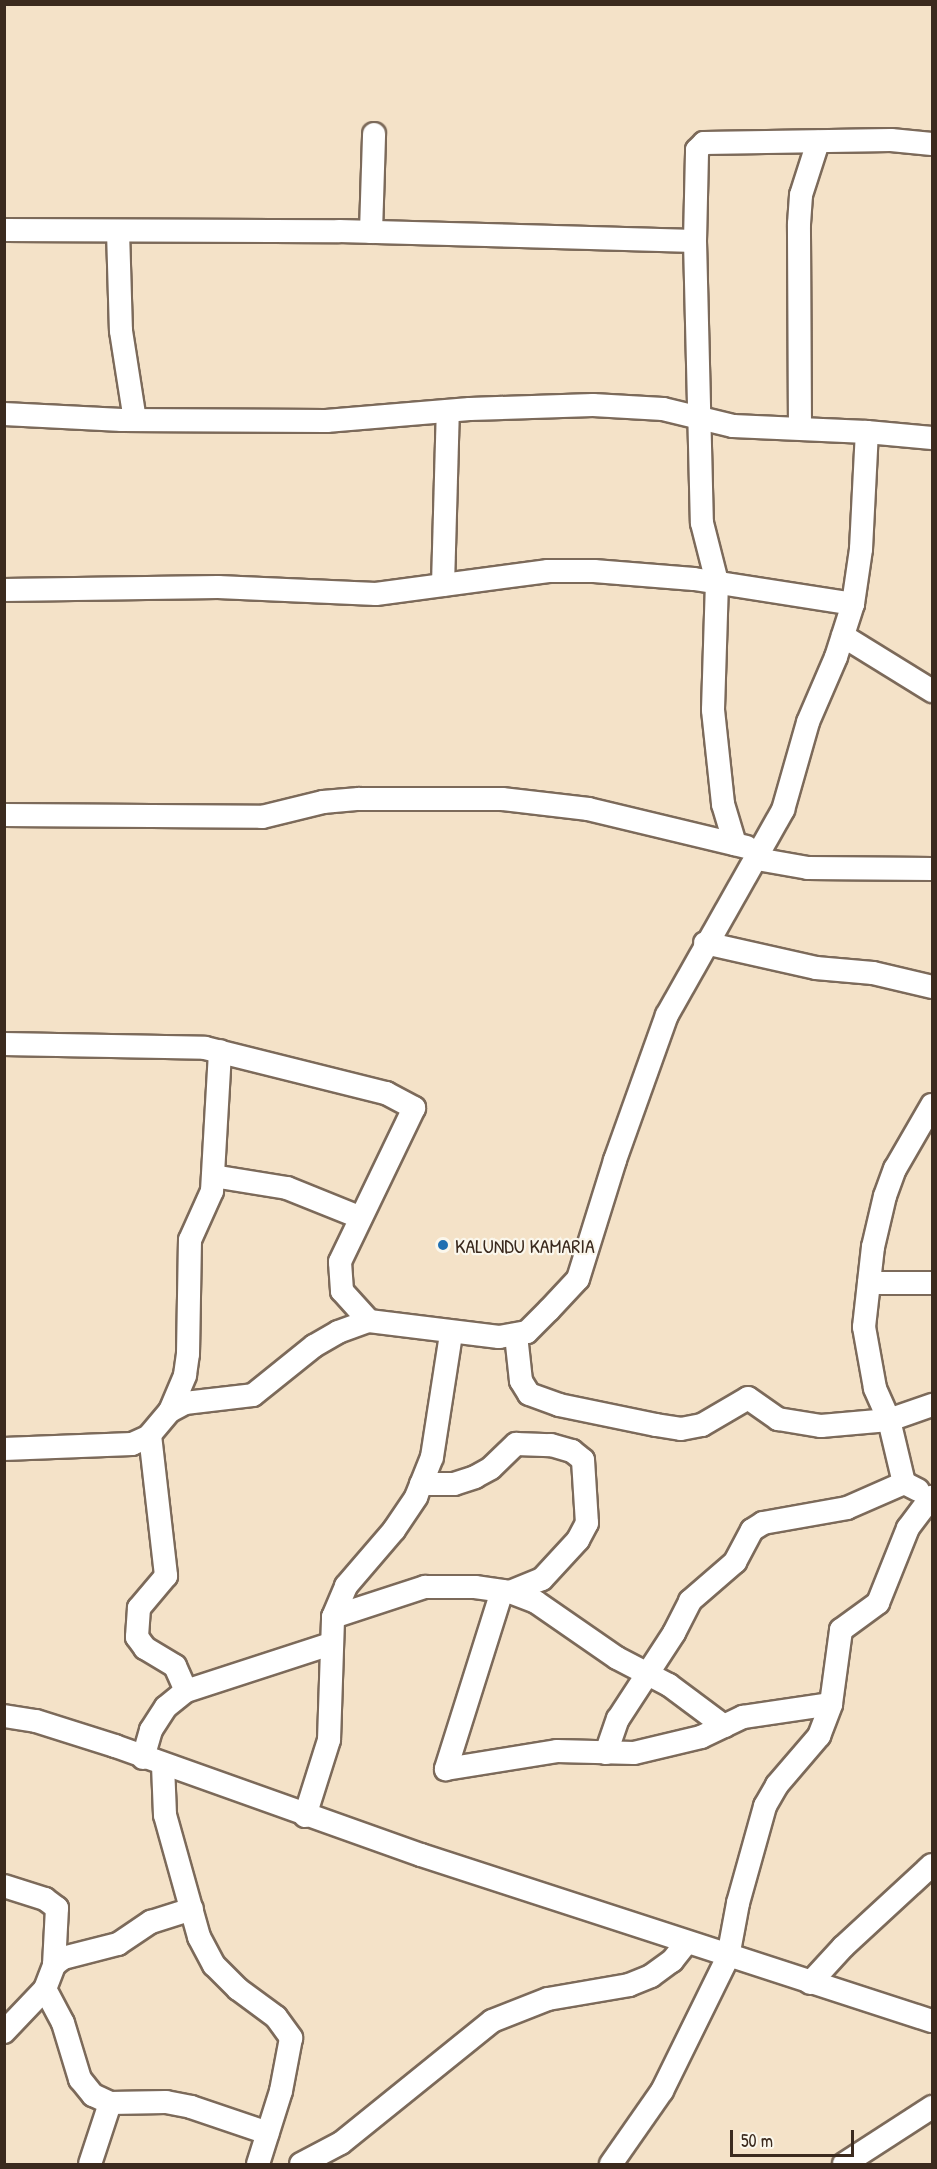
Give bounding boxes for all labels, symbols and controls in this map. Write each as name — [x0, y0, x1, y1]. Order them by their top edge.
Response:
place label: KALUNDU KAMARIA — [455, 1233, 595, 1257]
marker: KALUNDU KAMARIA — [436, 1238, 450, 1252]
scale bar — [733, 2118, 858, 2156]
text: 50 m — [741, 2128, 773, 2153]

